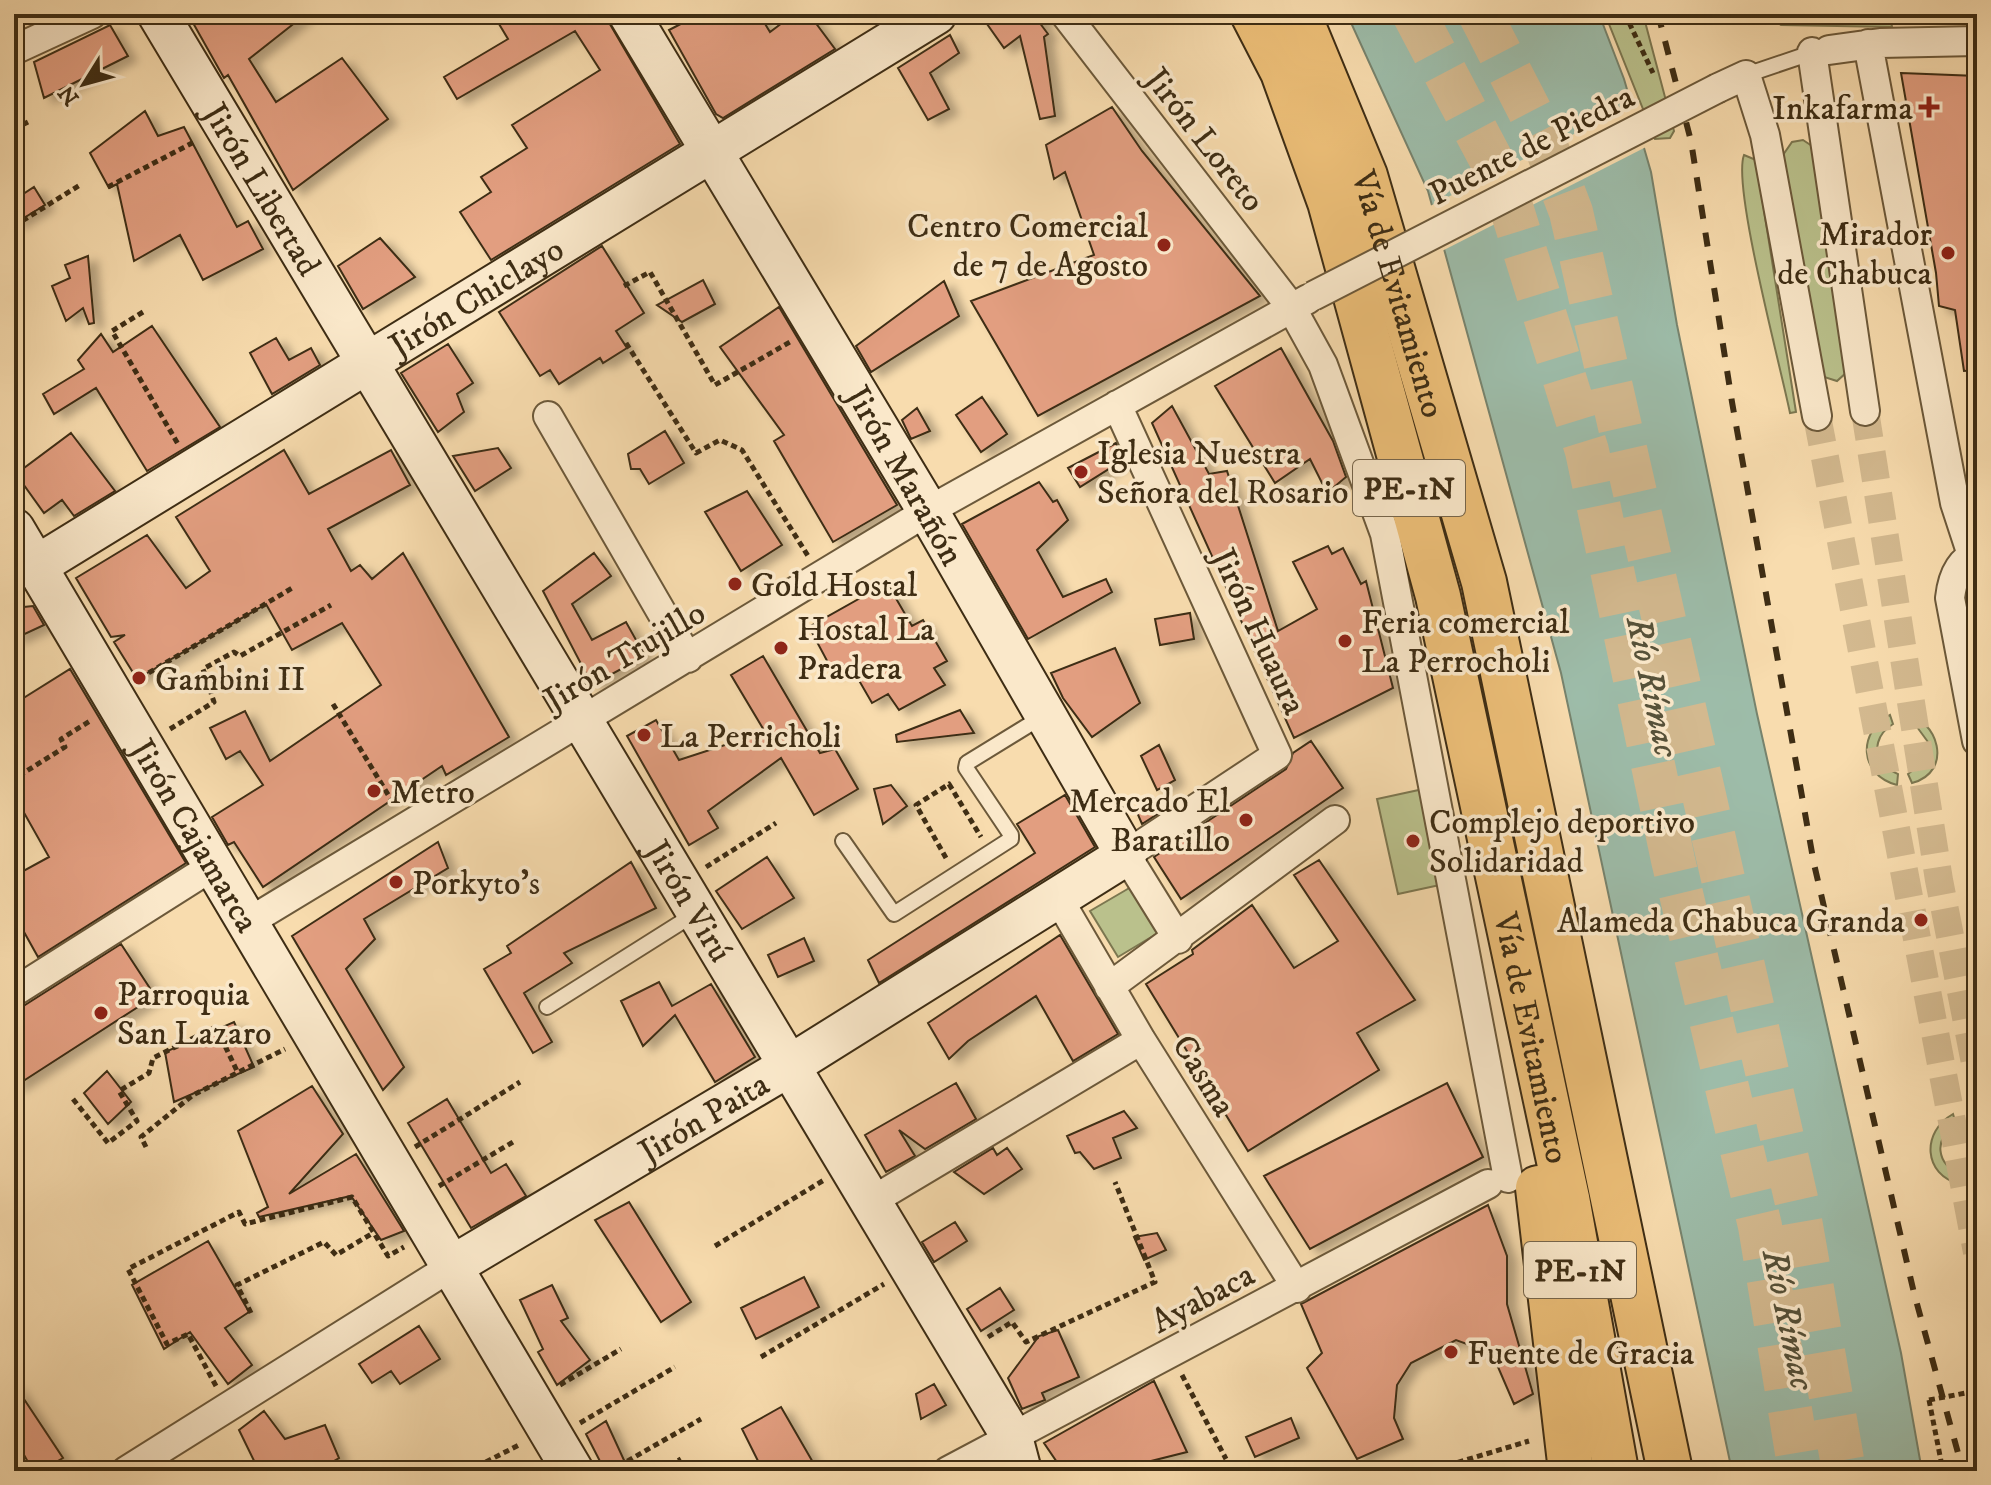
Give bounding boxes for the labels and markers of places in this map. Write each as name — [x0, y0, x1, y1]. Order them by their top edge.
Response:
place label: Inkafarma — [1772, 88, 1914, 130]
marker: Inkafarma — [1920, 98, 1938, 116]
place label: Centro Comercial de 7 de Agosto — [907, 206, 1149, 287]
place label: Mirador de Chabuca — [1777, 214, 1933, 295]
marker: Centro Comercial de 7 de Agosto — [1155, 236, 1173, 254]
marker: Mirador de Chabuca — [1939, 244, 1957, 262]
place label: Iglesia Nuestra Señora del Rosario — [1097, 433, 1349, 514]
marker: Iglesia Nuestra Señora del Rosario — [1072, 463, 1090, 481]
place label: Gold Hostal — [751, 565, 918, 607]
marker: Gold Hostal — [726, 575, 744, 593]
place label: Feria comercial La Perrocholi — [1361, 602, 1570, 683]
place label: Hostal La Pradera — [797, 609, 935, 690]
marker: Feria comercial La Perrocholi — [1336, 632, 1354, 650]
marker: Hostal La Pradera — [772, 639, 790, 657]
place label: Gambini II — [155, 659, 305, 701]
marker: Gambini II — [130, 669, 148, 687]
place label: La Perricholi — [660, 716, 841, 758]
marker: La Perricholi — [635, 726, 653, 744]
place label: Metro — [390, 772, 475, 814]
place label: Mercado El Baratillo — [1069, 781, 1231, 862]
marker: Metro — [365, 782, 383, 800]
place label: Complejo deportivo Solidaridad — [1429, 802, 1695, 883]
marker: Mercado El Baratillo — [1237, 811, 1255, 829]
marker: Complejo deportivo Solidaridad — [1404, 832, 1422, 850]
place label: Porkyto's — [412, 863, 540, 905]
marker: Porkyto's — [387, 873, 405, 891]
place label: Alameda Chabuca Granda — [1557, 901, 1906, 943]
marker: Alameda Chabuca Granda — [1912, 911, 1930, 929]
place label: Parroquia San Lazaro — [117, 974, 272, 1055]
marker: Parroquia San Lazaro — [92, 1004, 110, 1022]
place label: Fuente de Gracia — [1467, 1333, 1695, 1375]
marker: Fuente de Gracia — [1442, 1343, 1460, 1361]

